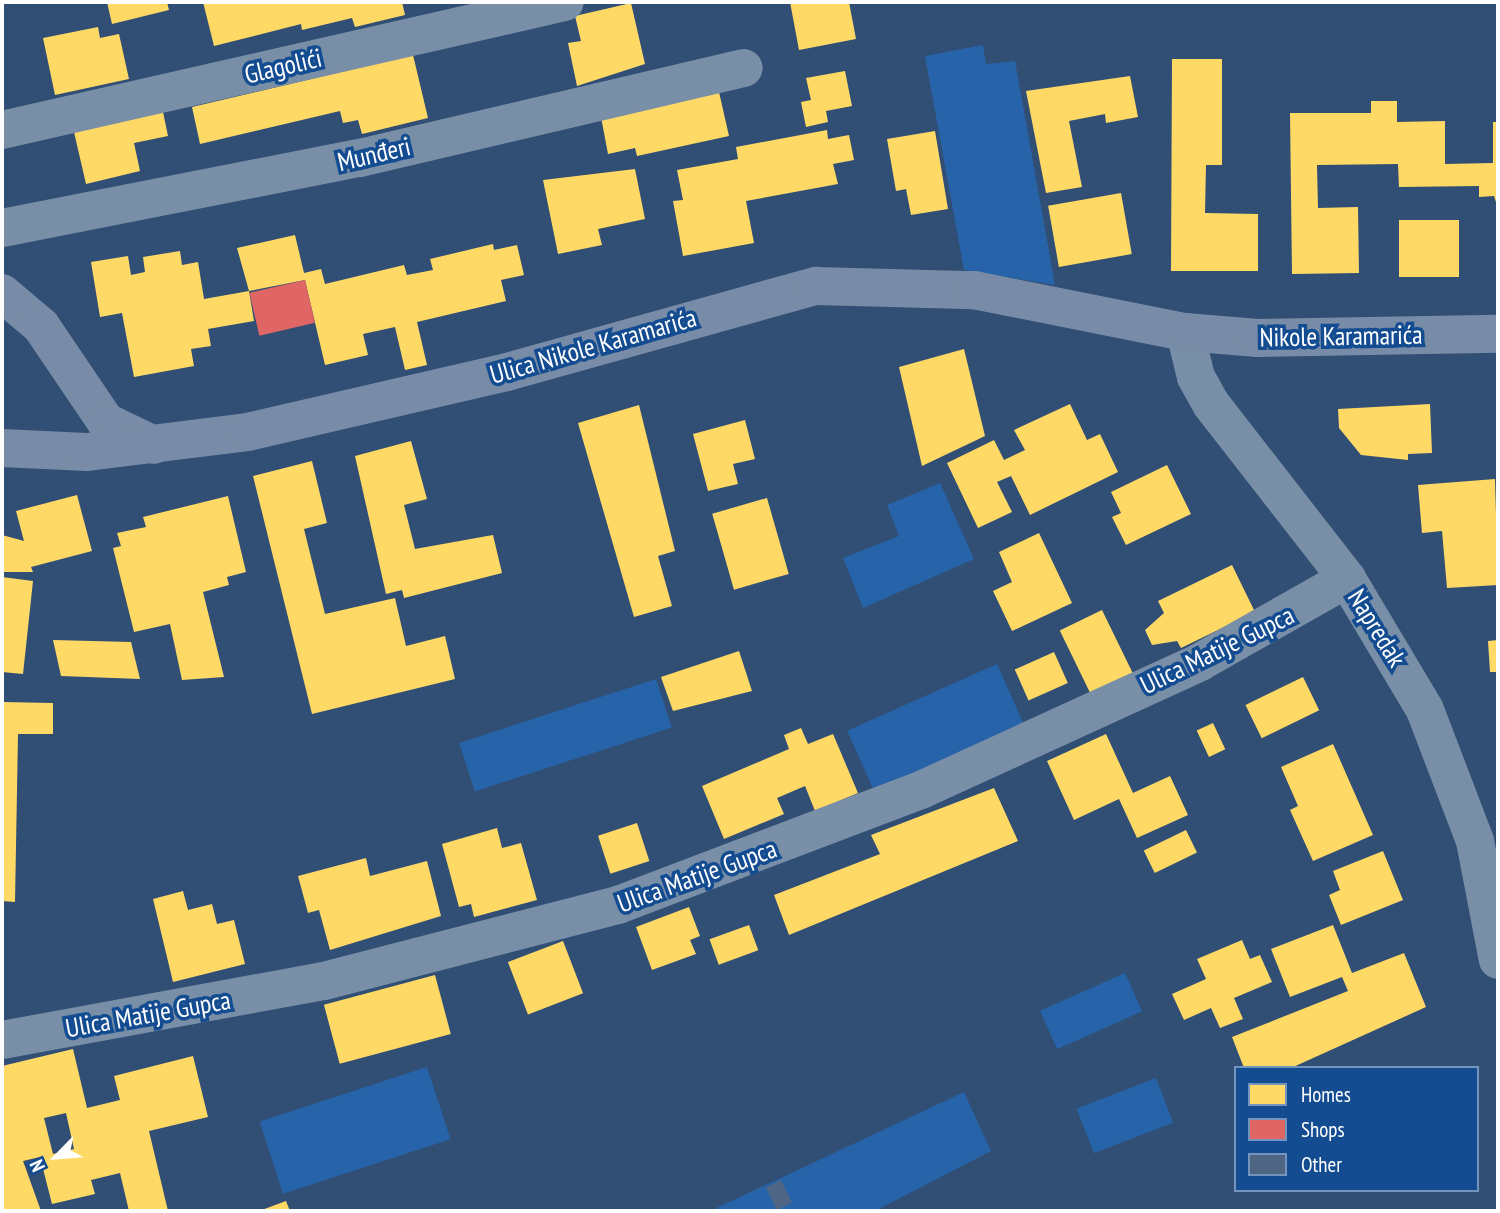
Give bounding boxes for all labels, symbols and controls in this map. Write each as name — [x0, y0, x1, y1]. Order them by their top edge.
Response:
street label: Glagolići — [241, 42, 325, 90]
street label: Munđeri — [334, 130, 414, 178]
street label: Ulica Nikole Karamarića — [486, 302, 700, 390]
street label: Nikole Karamarića — [1259, 319, 1423, 353]
street label: Napredak — [1341, 584, 1413, 672]
street label: Ulica Matije Gupca — [1135, 599, 1299, 701]
street label: Ulica Matije Gupca — [613, 833, 781, 919]
street label: Ulica Matije Gupca — [63, 984, 233, 1044]
legend — [1234, 1066, 1479, 1192]
text: Homes — [1301, 1081, 1351, 1108]
text: Shops — [1301, 1116, 1345, 1143]
north arrow — [21, 1122, 91, 1192]
text: Other — [1301, 1151, 1342, 1178]
text: N — [24, 1156, 50, 1176]

